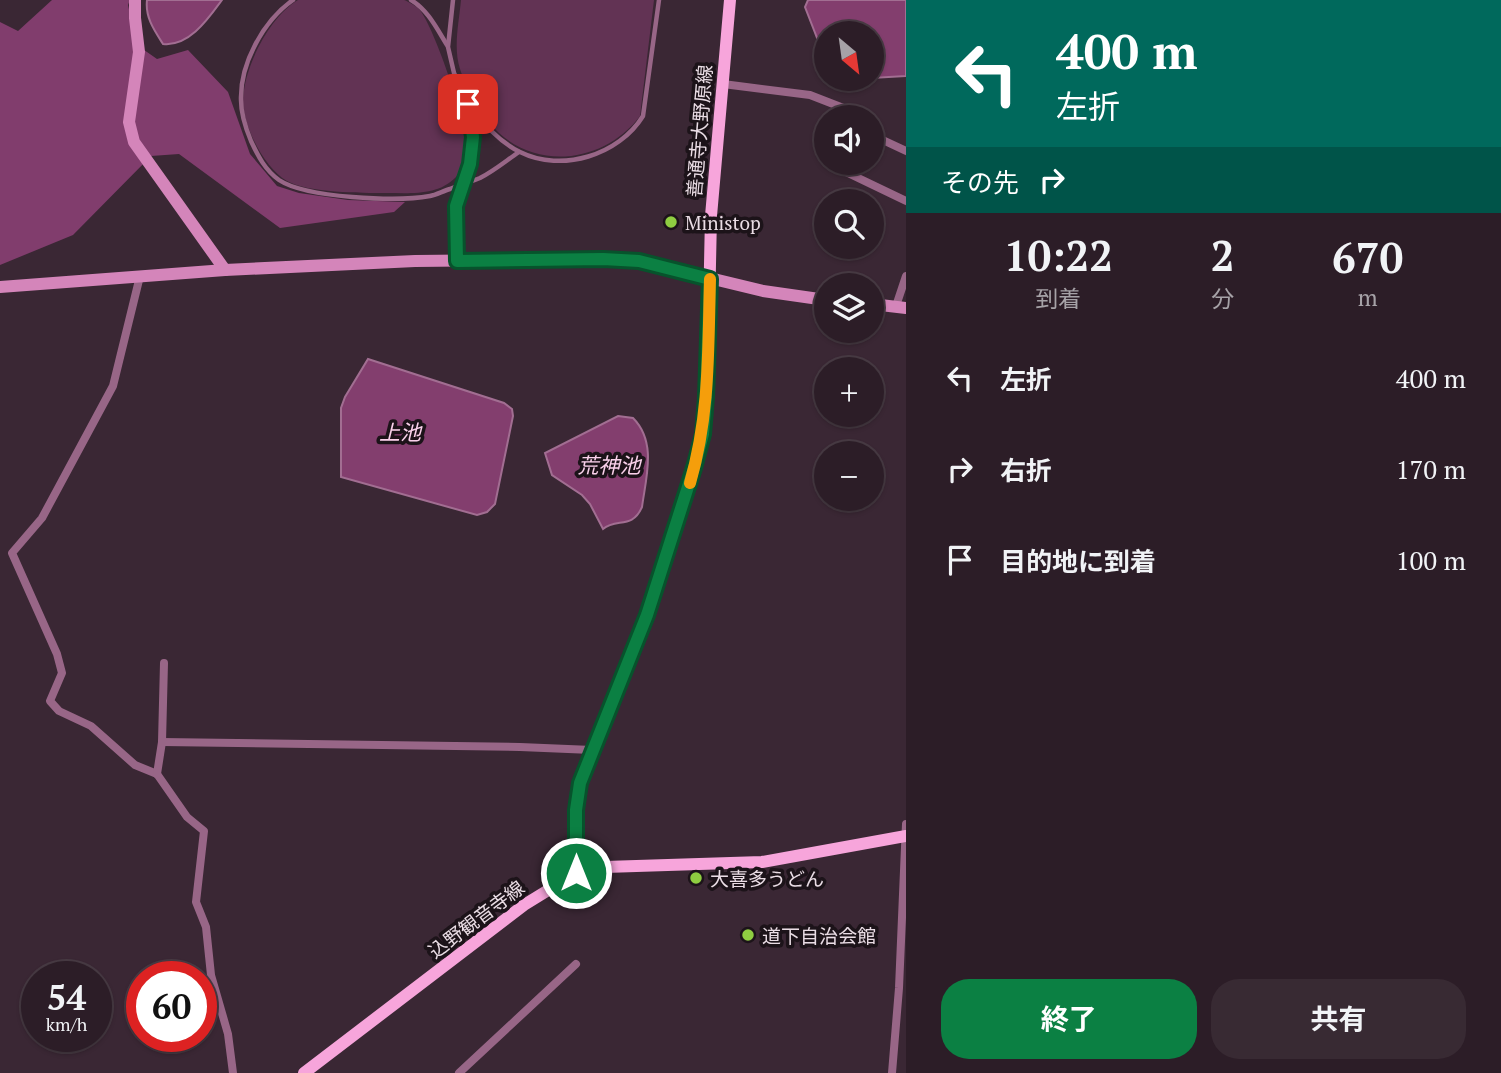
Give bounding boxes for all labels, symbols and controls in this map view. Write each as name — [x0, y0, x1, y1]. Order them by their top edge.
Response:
text: 400 m — [1056, 18, 1198, 83]
north arrow — [814, 21, 884, 91]
map controls — [814, 21, 884, 511]
icon: left — [941, 28, 1032, 119]
street label: 善通寺大野原線 — [681, 64, 717, 198]
pin — [438, 74, 498, 134]
icon: arrive — [449, 85, 487, 123]
text: 左折 — [1056, 85, 1120, 127]
button: sound — [814, 105, 884, 175]
icon: right — [1033, 161, 1071, 199]
text: その先 — [941, 165, 1019, 199]
button: search — [814, 189, 884, 259]
place label: Ministop — [685, 210, 761, 235]
marker: Ministop — [663, 214, 679, 230]
text: 10:22 — [1004, 227, 1113, 283]
text: 2 — [1211, 227, 1234, 283]
text: 670 — [1332, 229, 1403, 285]
button: layers — [814, 273, 884, 343]
text: m — [1358, 282, 1378, 313]
text: 到着 — [1035, 283, 1081, 314]
text: 分 — [1211, 283, 1234, 314]
button: + — [814, 357, 884, 427]
icon: left — [941, 359, 979, 397]
text: 400 m — [1396, 361, 1466, 395]
text: 左折 — [1000, 362, 1052, 396]
water label: 上池 — [379, 418, 423, 446]
button: − — [814, 441, 884, 511]
icon: right — [941, 450, 979, 488]
water label: 荒神池 — [578, 451, 642, 479]
text: 170 m — [1396, 452, 1466, 486]
text: 右折 — [1000, 453, 1052, 487]
icon: arrive — [941, 541, 979, 579]
text: 100 m — [1396, 543, 1466, 577]
text: 目的地に到着 — [1000, 544, 1156, 578]
position arrow — [539, 836, 613, 910]
place label: 大喜多うどん — [710, 866, 824, 891]
marker: 大喜多うどん — [688, 870, 704, 886]
street label: 込野観音寺線 — [423, 875, 529, 963]
place label: 道下自治会館 — [762, 923, 876, 948]
marker: 道下自治会館 — [740, 927, 756, 943]
speed limit sign: 60 — [126, 961, 217, 1052]
text: 54 — [47, 974, 86, 1020]
button: 終了 — [941, 979, 1197, 1059]
button: 共有 — [1211, 979, 1466, 1059]
text: km/h — [46, 1012, 87, 1036]

